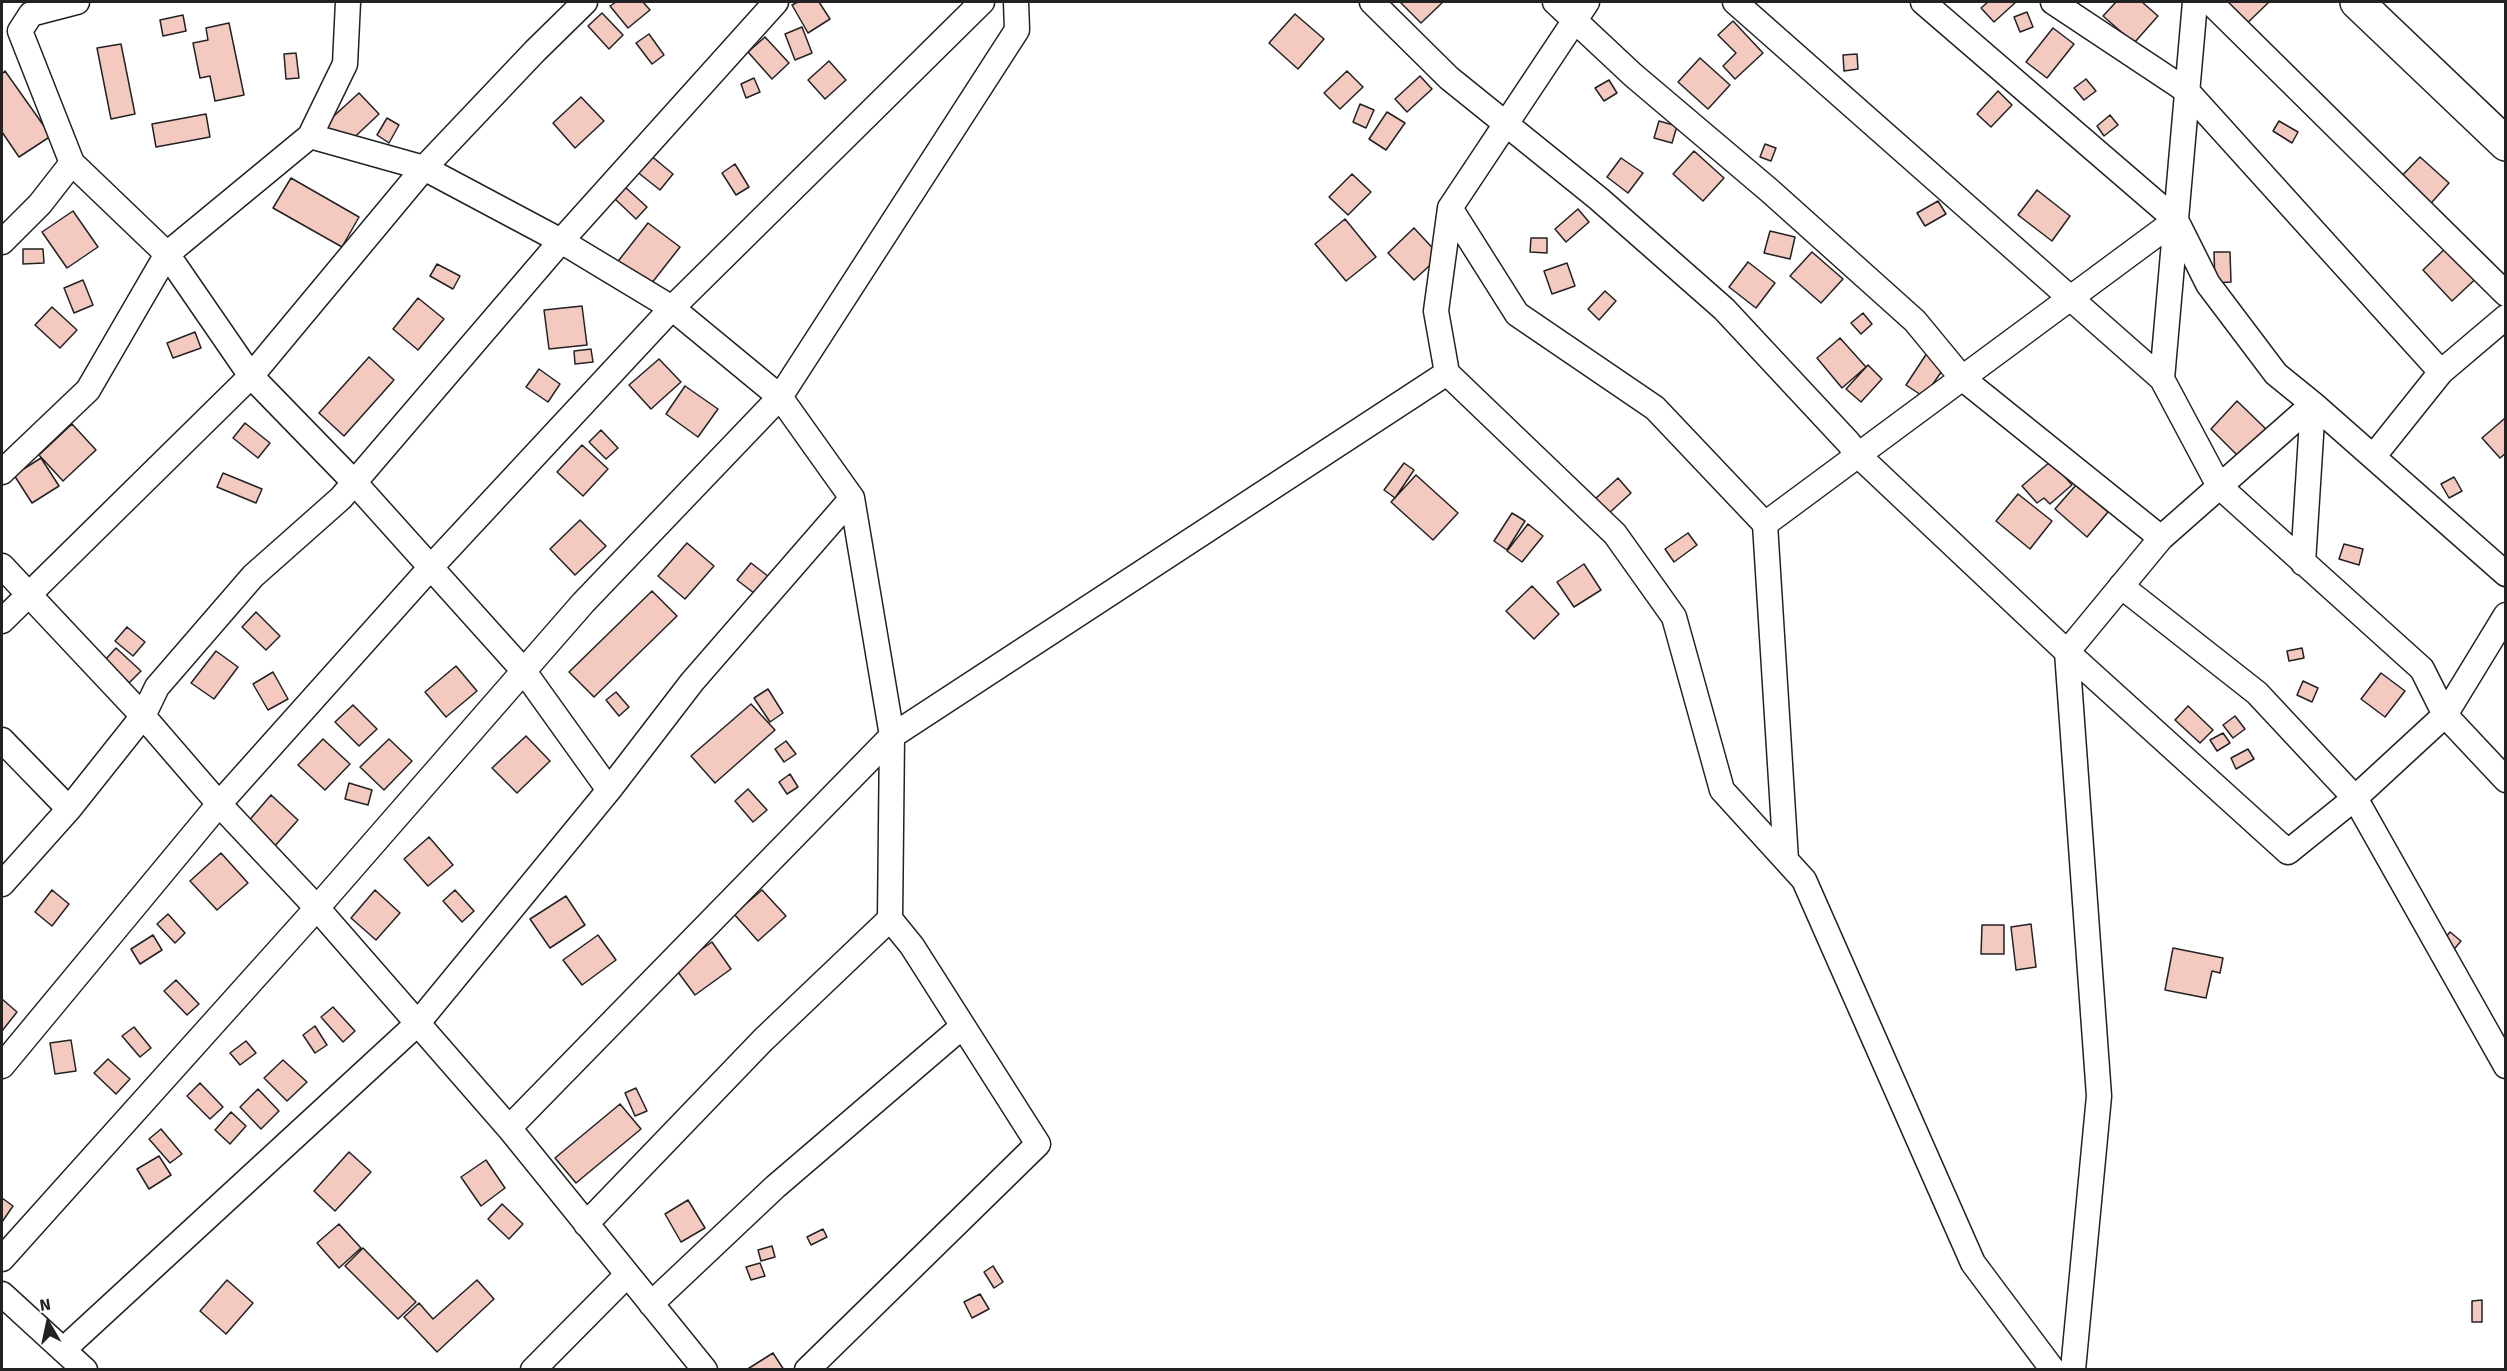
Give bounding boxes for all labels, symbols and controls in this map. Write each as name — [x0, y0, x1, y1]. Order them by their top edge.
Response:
north arrow — [18, 1293, 78, 1353]
text: N — [38, 1294, 52, 1316]

